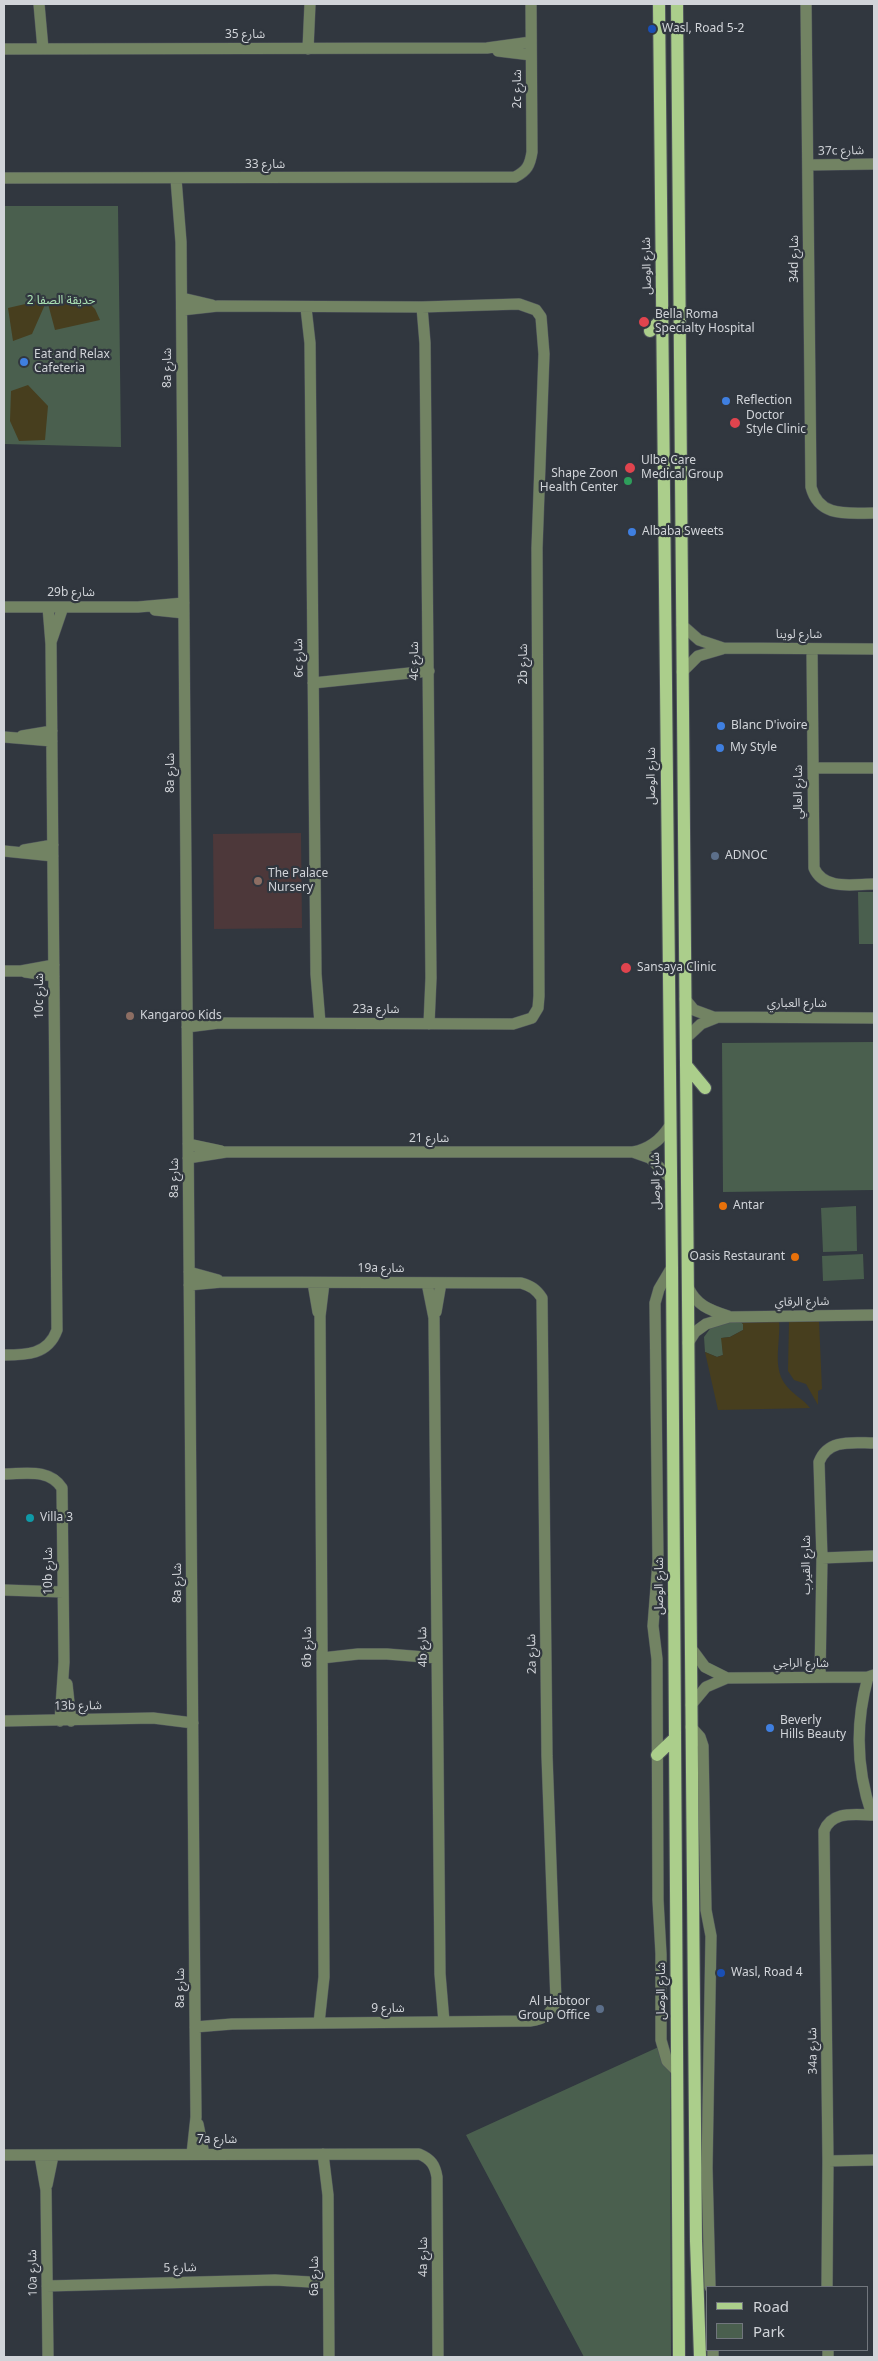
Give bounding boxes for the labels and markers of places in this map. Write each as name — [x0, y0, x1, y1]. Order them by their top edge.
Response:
place label: Wasl, Road 5-2 — [662, 22, 744, 36]
marker: Wasl, Road 5-2 — [646, 23, 658, 35]
place label: Bella Roma Specialty Hospital — [655, 308, 755, 336]
marker: Bella Roma Specialty Hospital — [637, 315, 651, 329]
place label: Eat and Relax Cafeteria — [34, 348, 110, 376]
marker: Eat and Relax Cafeteria — [18, 356, 30, 368]
place label: Reflection — [736, 394, 792, 408]
marker: Reflection — [720, 395, 732, 407]
place label: Doctor Style Clinic — [746, 409, 806, 437]
marker: Doctor Style Clinic — [728, 416, 742, 430]
place label: Ulbe Care Medical Group — [641, 454, 723, 482]
marker: Ulbe Care Medical Group — [623, 461, 637, 475]
place label: Shape Zoon Health Center — [540, 467, 618, 495]
marker: Shape Zoon Health Center — [622, 475, 634, 487]
place label: Albaba Sweets — [642, 525, 724, 539]
marker: Albaba Sweets — [626, 526, 638, 538]
place label: Blanc D'ivoire — [731, 719, 807, 733]
marker: Blanc D'ivoire — [715, 720, 727, 732]
place label: My Style — [730, 741, 777, 755]
marker: My Style — [714, 742, 726, 754]
place label: ADNOC — [725, 849, 768, 863]
marker: ADNOC — [709, 850, 721, 862]
place label: The Palace Nursery — [268, 867, 328, 895]
marker: The Palace Nursery — [252, 875, 264, 887]
marker: Sansaya Clinic — [619, 961, 633, 975]
place label: Sansaya Clinic — [637, 961, 716, 975]
place label: Kangaroo Kids — [140, 1009, 222, 1023]
marker: Kangaroo Kids — [124, 1010, 136, 1022]
place label: Antar — [733, 1199, 764, 1213]
marker: Antar — [717, 1200, 729, 1212]
place label: Oasis Restaurant — [690, 1250, 785, 1264]
marker: Oasis Restaurant — [789, 1251, 801, 1263]
place label: Villa 3 — [40, 1511, 73, 1525]
marker: Villa 3 — [24, 1512, 36, 1524]
place label: Beverly Hills Beauty — [780, 1714, 846, 1742]
marker: Beverly Hills Beauty — [764, 1722, 776, 1734]
place label: Wasl, Road 4 — [731, 1966, 803, 1980]
marker: Wasl, Road 4 — [715, 1967, 727, 1979]
place label: Al Habtoor Group Office — [518, 1995, 590, 2023]
marker: Al Habtoor Group Office — [594, 2003, 606, 2015]

